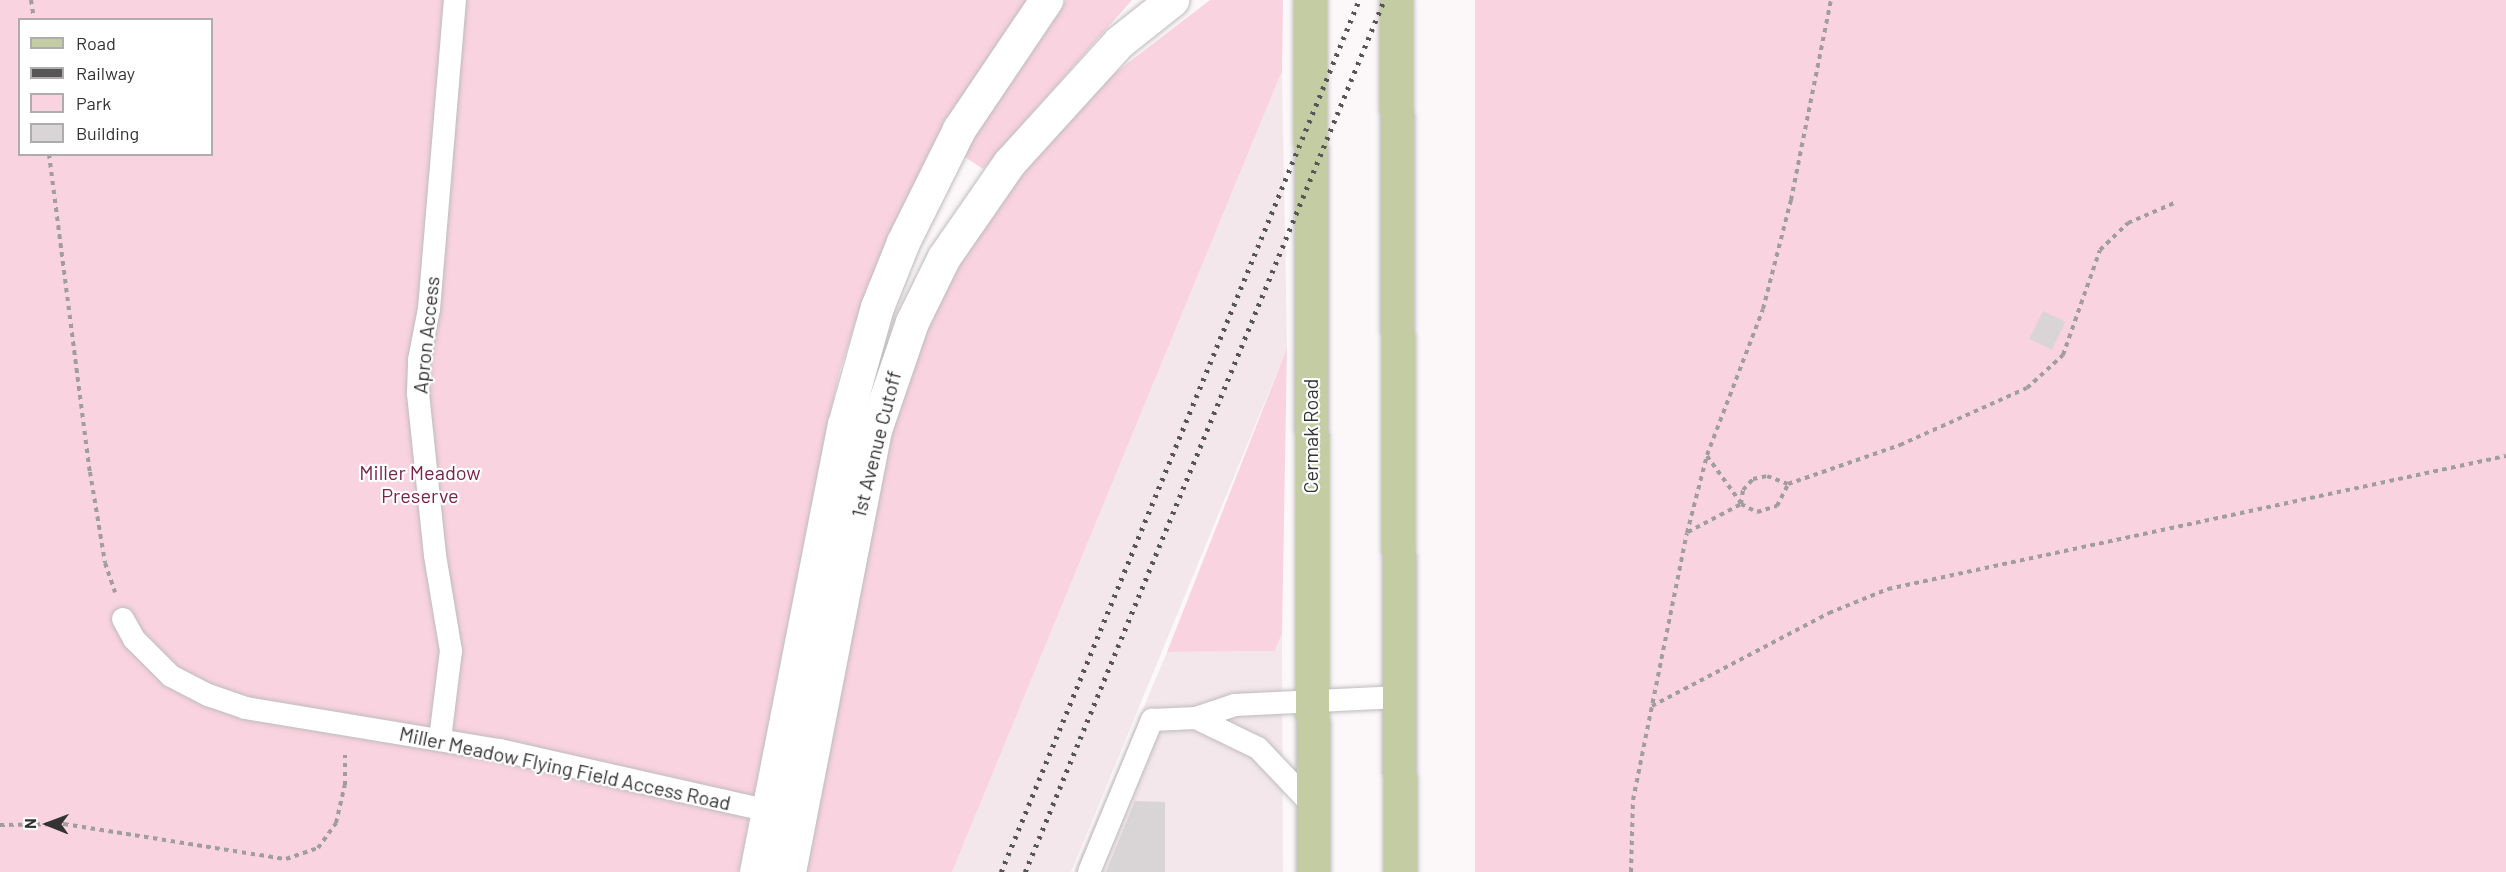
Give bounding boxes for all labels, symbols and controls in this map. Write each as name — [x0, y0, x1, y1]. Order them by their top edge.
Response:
legend — [18, 18, 213, 156]
text: Road — [76, 32, 116, 54]
text: Railway — [76, 62, 135, 84]
text: Park — [76, 92, 111, 114]
text: Building — [76, 122, 139, 144]
street label: Apron Access — [408, 275, 444, 395]
street label: 1st Avenue Cutoff — [846, 368, 906, 520]
street label: Cermak Road — [1298, 378, 1322, 494]
park label: Miller Meadow Preserve — [359, 460, 481, 507]
street label: Miller Meadow Flying Field Access Road — [397, 721, 733, 815]
north arrow — [18, 794, 78, 854]
text: N — [20, 818, 39, 829]

